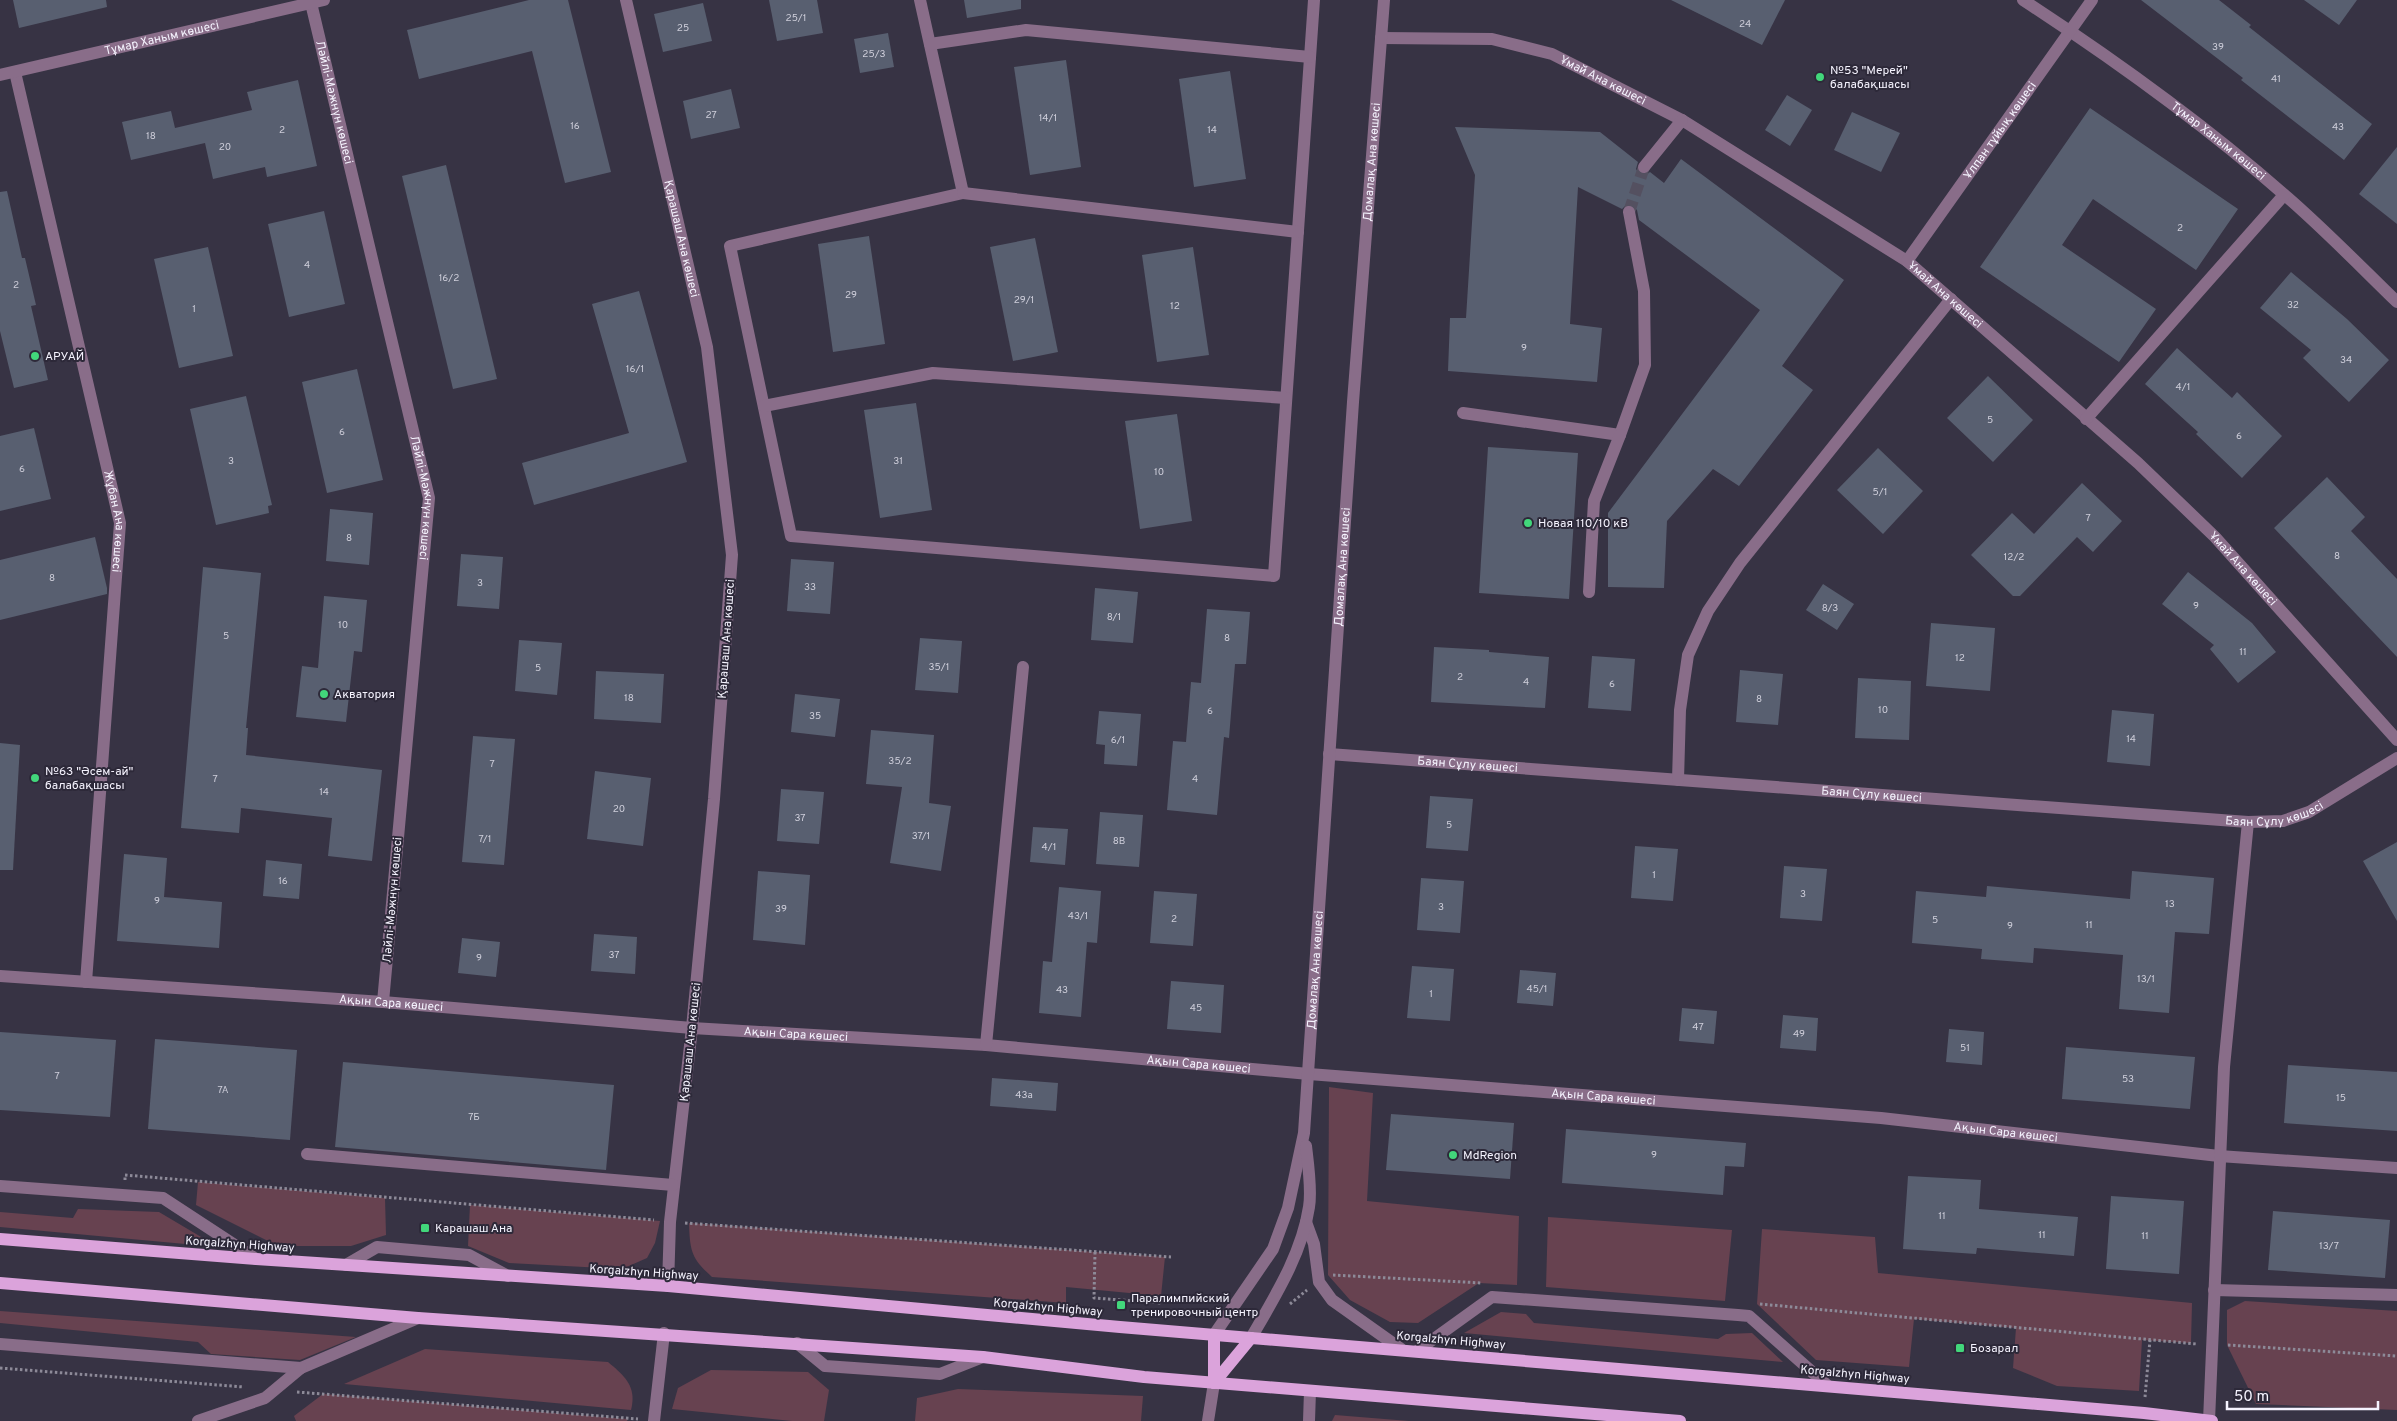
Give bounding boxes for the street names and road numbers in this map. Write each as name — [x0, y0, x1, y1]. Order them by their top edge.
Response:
street label: Тұмар Ханым көшесі — [103, 18, 221, 60]
street label: Ләйлі-Мәжнүн көшесі — [311, 39, 356, 166]
street label: Ұмай Ана көшесі — [1557, 52, 1648, 109]
street label: Ұлпан тұйық көшесі — [1960, 79, 2041, 183]
street label: Тұмар Ханым көшесі — [2167, 99, 2269, 184]
street label: Домалақ Ана көшесі — [1360, 102, 1385, 222]
street label: Қарашаш Ана көшесі — [659, 179, 702, 299]
street label: Ұмай Ана көшесі — [1904, 258, 1986, 332]
street label: Ләйлі-Мәжнүн көшесі — [405, 434, 436, 561]
street label: Жұбан Ана көшесі — [99, 469, 127, 573]
street label: Домалақ Ана көшесі — [1331, 507, 1355, 627]
street label: Ұмай Ана көшесі — [2205, 528, 2280, 610]
street label: Қарашаш Ана көшесі — [715, 579, 739, 699]
street label: Баян Сұлу көшесі — [1417, 754, 1518, 777]
street label: Баян Сұлу көшесі — [1821, 783, 1922, 807]
street label: Баян Сұлу көшесі — [2225, 798, 2327, 831]
street label: Ләйлі-Мәжнүн көшесі — [380, 836, 406, 964]
street label: Домалақ Ана көшесі — [1304, 910, 1328, 1030]
street label: Қарашаш Ана көшесі — [677, 982, 705, 1103]
street label: Ақын Сара көшесі — [338, 992, 444, 1016]
street label: Ақын Сара көшесі — [743, 1024, 848, 1046]
street label: Ақын Сара көшесі — [1146, 1052, 1251, 1078]
street label: Ақын Сара көшесі — [1551, 1086, 1656, 1110]
street label: Ақын Сара көшесі — [1953, 1119, 2059, 1147]
street label: Korgalzhyn Highway — [185, 1233, 295, 1257]
street label: Korgalzhyn Highway — [589, 1261, 699, 1285]
street label: Korgalzhyn Highway — [993, 1295, 1103, 1321]
street label: Korgalzhyn Highway — [1396, 1328, 1506, 1354]
street label: Korgalzhyn Highway — [1800, 1362, 1910, 1388]

